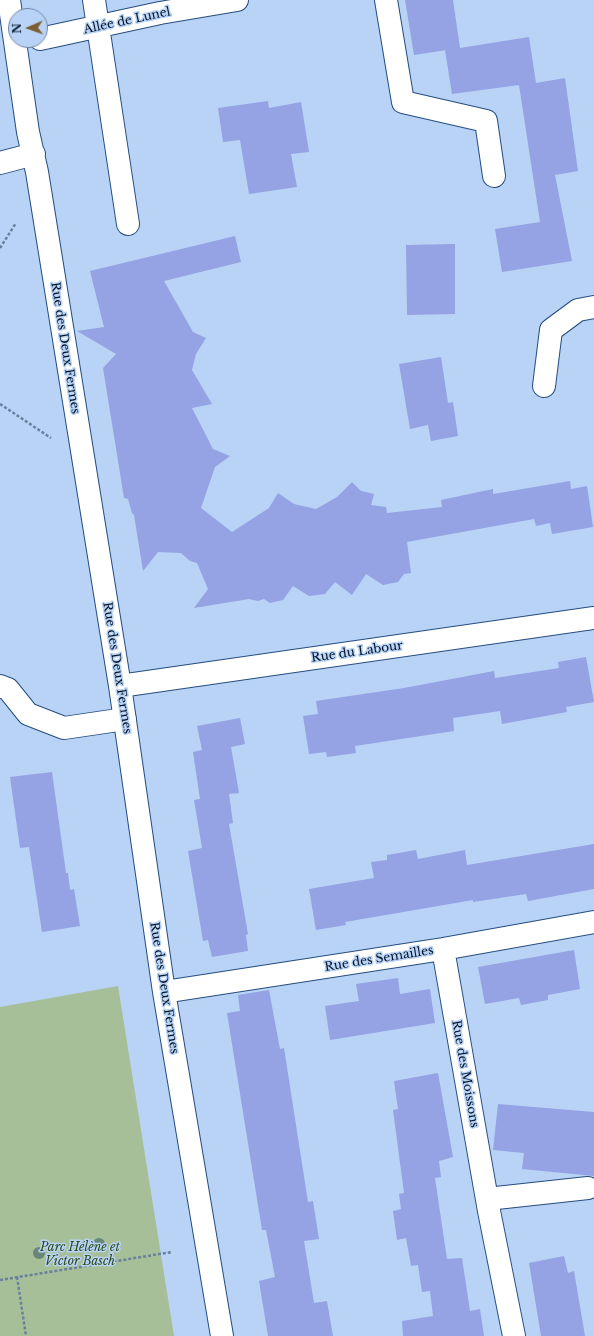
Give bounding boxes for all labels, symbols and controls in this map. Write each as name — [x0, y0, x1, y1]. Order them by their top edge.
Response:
street label: Allée de Lunel — [82, 5, 172, 37]
north arrow — [8, 8, 48, 48]
text: N — [10, 23, 24, 34]
street label: Rue des Deux Fermes — [47, 281, 83, 415]
street label: Rue des Deux Fermes — [99, 601, 135, 735]
street label: Rue du Labour — [310, 638, 404, 666]
street label: Rue des Deux Fermes — [146, 921, 182, 1055]
street label: Rue des Semailles — [324, 943, 434, 975]
street label: Rue des Moissons — [448, 1019, 482, 1129]
park label: Parc Hélène et Victor Basch — [40, 1241, 120, 1269]

